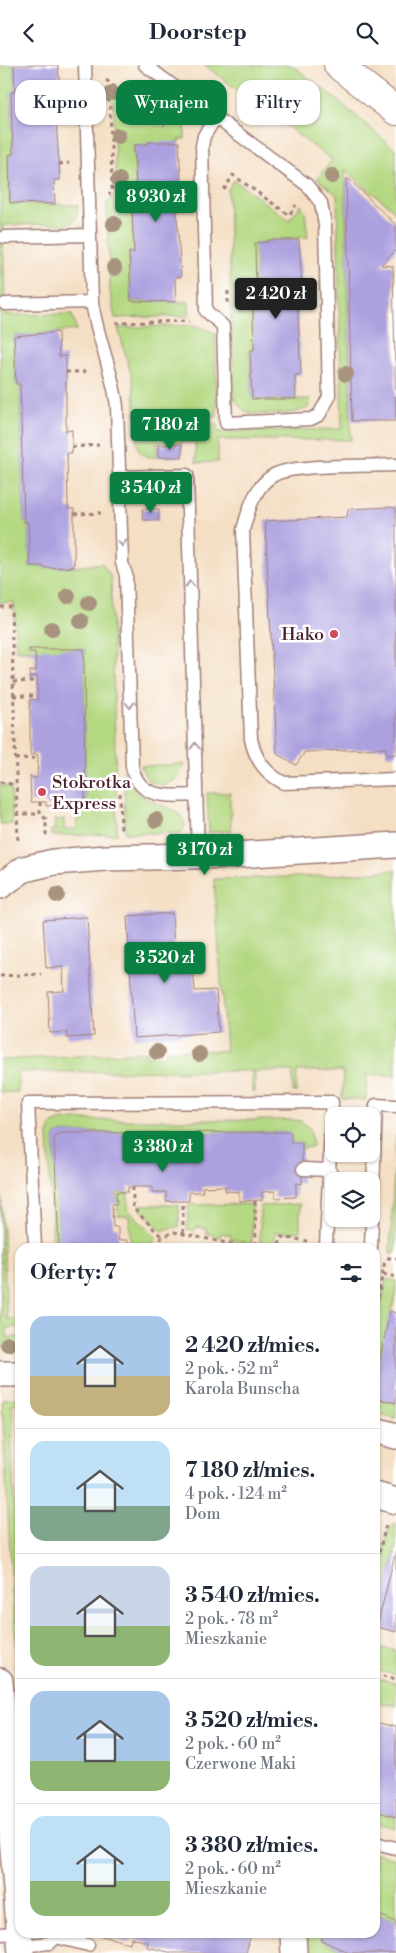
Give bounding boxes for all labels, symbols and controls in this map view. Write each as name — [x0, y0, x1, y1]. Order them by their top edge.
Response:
icon: back — [15, 19, 43, 47]
text: Doorstep — [149, 19, 247, 46]
icon: search — [353, 19, 381, 47]
chip: Kupno — [15, 80, 106, 125]
chip: Wynajem — [116, 80, 227, 125]
chip: Filtry — [237, 80, 320, 125]
pin: 8 930 zł — [104, 181, 208, 223]
text: 8 930 zł — [126, 187, 186, 207]
pin: 2 420 zł — [224, 277, 328, 320]
text: 2 420 zł — [246, 284, 306, 304]
pin: 7 180 zł — [118, 409, 222, 451]
text: 7 180 zł — [142, 415, 198, 435]
pin: 3 540 zł — [99, 471, 203, 514]
text: 3 540 zł — [121, 478, 181, 498]
one-way arrow — [116, 539, 127, 547]
one-way arrow — [185, 579, 195, 587]
place label: Hako — [281, 623, 324, 646]
marker: Hako — [328, 628, 340, 640]
one-way arrow — [125, 702, 135, 709]
one-way arrow — [189, 742, 200, 750]
place label: Stokrotka Express — [52, 771, 132, 815]
marker: Stokrotka Express — [36, 786, 48, 798]
pin: 3 170 zł — [153, 833, 257, 876]
text: 3 170 zł — [178, 840, 232, 860]
pin: 3 520 zł — [113, 941, 217, 984]
text: 3 520 zł — [135, 948, 195, 968]
map controls — [325, 1107, 380, 1227]
button: locate — [325, 1107, 380, 1162]
pin: 3 380 zł — [111, 1131, 215, 1173]
text: 3 380 zł — [133, 1137, 193, 1157]
button: layers — [325, 1172, 380, 1227]
icon: filters — [337, 1259, 365, 1287]
text: Oferty: 7 — [30, 1260, 117, 1286]
text: 2 420 zł/mies. — [185, 1333, 320, 1359]
icon: home — [70, 1336, 130, 1396]
text: 2 pok. · 52 m² — [185, 1359, 278, 1379]
text: Karola Bunscha — [185, 1379, 300, 1399]
text: 7 180 zł/mies. — [185, 1458, 315, 1484]
icon: home — [70, 1461, 130, 1521]
text: 4 pok. · 124 m² — [185, 1484, 287, 1504]
text: Dom — [185, 1504, 220, 1524]
text: 3 540 zł/mies. — [185, 1583, 320, 1609]
icon: home — [70, 1586, 130, 1646]
text: 2 pok. · 78 m² — [185, 1609, 278, 1629]
text: Mieszkanie — [185, 1629, 267, 1649]
text: 3 520 zł/mies. — [185, 1708, 319, 1734]
icon: home — [70, 1711, 130, 1771]
text: 2 pok. · 60 m² — [185, 1734, 281, 1754]
text: Czerwone Maki — [185, 1754, 296, 1774]
text: 3 380 zł/mies. — [185, 1833, 318, 1859]
icon: home — [70, 1836, 130, 1896]
text: 2 pok. · 60 m² — [185, 1859, 281, 1879]
text: Mieszkanie — [185, 1879, 267, 1899]

